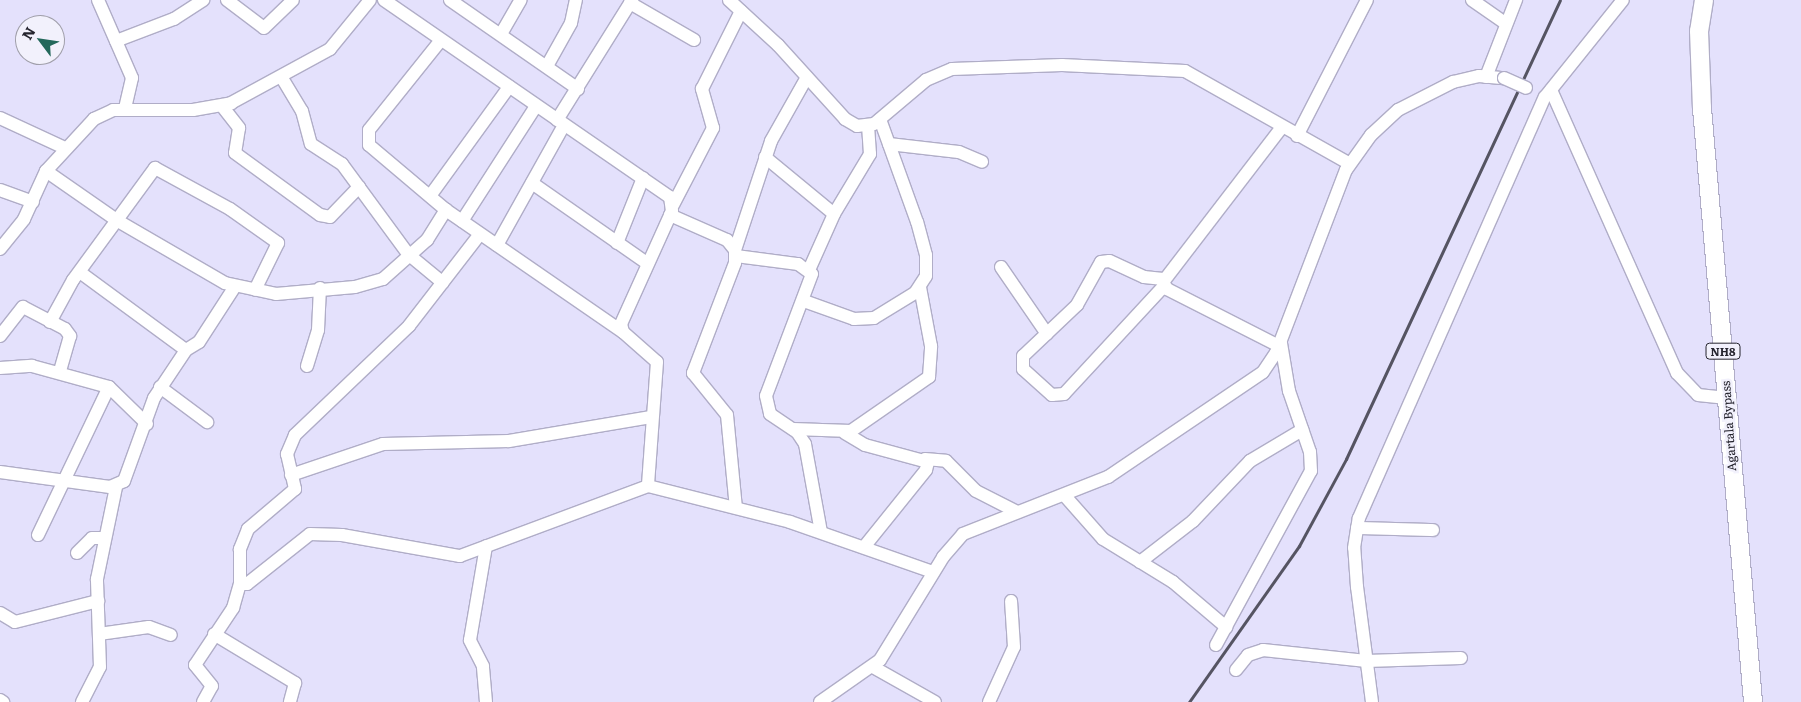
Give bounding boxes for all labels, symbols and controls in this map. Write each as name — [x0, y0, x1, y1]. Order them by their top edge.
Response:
north arrow — [15, 15, 65, 65]
text: N — [16, 23, 40, 43]
road number: NH8 — [1706, 342, 1740, 360]
street label: Agartala Bypass — [1719, 380, 1739, 472]

